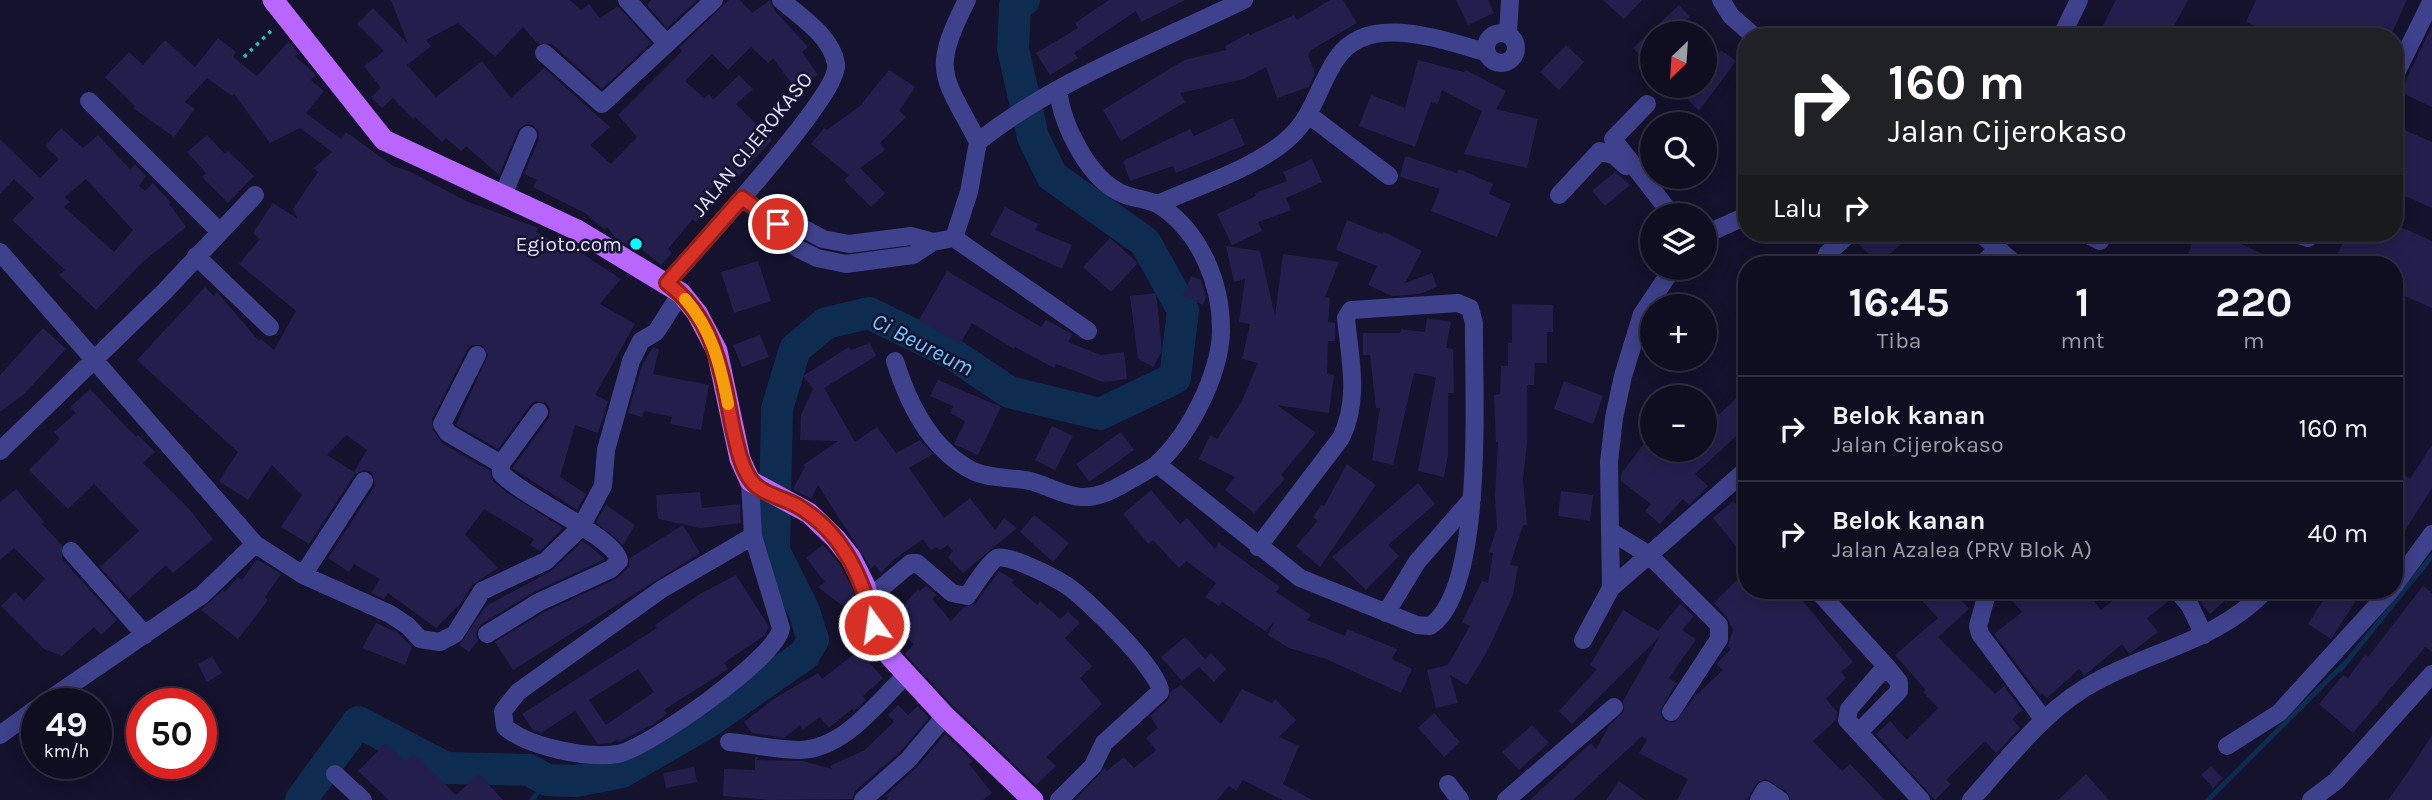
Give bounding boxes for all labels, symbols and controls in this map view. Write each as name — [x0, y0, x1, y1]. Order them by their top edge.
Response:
north arrow — [1640, 21, 1717, 98]
map controls — [1640, 21, 1717, 462]
text: 160 m — [1888, 54, 2025, 111]
icon: right — [1773, 56, 1864, 147]
street label: JALAN CIJEROKASO — [687, 67, 817, 221]
button: search — [1640, 112, 1717, 189]
text: Jalan Cijerokaso — [1888, 113, 2127, 150]
icon: right — [1837, 189, 1875, 227]
text: Lalu — [1773, 193, 1823, 224]
pin — [748, 194, 808, 254]
button: layers — [1640, 203, 1717, 280]
icon: arrive — [759, 205, 797, 243]
place label: Egioto.com — [516, 232, 622, 256]
marker: Egioto.com — [628, 236, 644, 252]
text: 16:45 — [1849, 277, 1950, 327]
text: 1 — [2075, 277, 2090, 327]
text: 220 — [2215, 277, 2292, 327]
button: + — [1640, 294, 1717, 371]
water label: Ci Beureum — [868, 307, 978, 382]
text: Tiba — [1877, 327, 1922, 354]
text: mnt — [2060, 327, 2104, 354]
text: m — [2243, 327, 2264, 354]
button: − — [1640, 385, 1717, 462]
text: Belok kanan — [1832, 400, 1985, 431]
icon: right — [1773, 410, 1811, 448]
text: 160 m — [2299, 413, 2368, 444]
text: Jalan Cijerokaso — [1832, 431, 2004, 458]
text: Belok kanan — [1832, 505, 1985, 536]
icon: right — [1773, 515, 1811, 553]
text: 40 m — [2308, 518, 2368, 549]
text: Jalan Azalea (PRV Blok A) — [1832, 536, 2092, 563]
position arrow — [837, 588, 911, 662]
speed limit sign: 50 — [126, 688, 217, 779]
text: 49 — [45, 704, 88, 745]
text: km/h — [44, 740, 89, 762]

